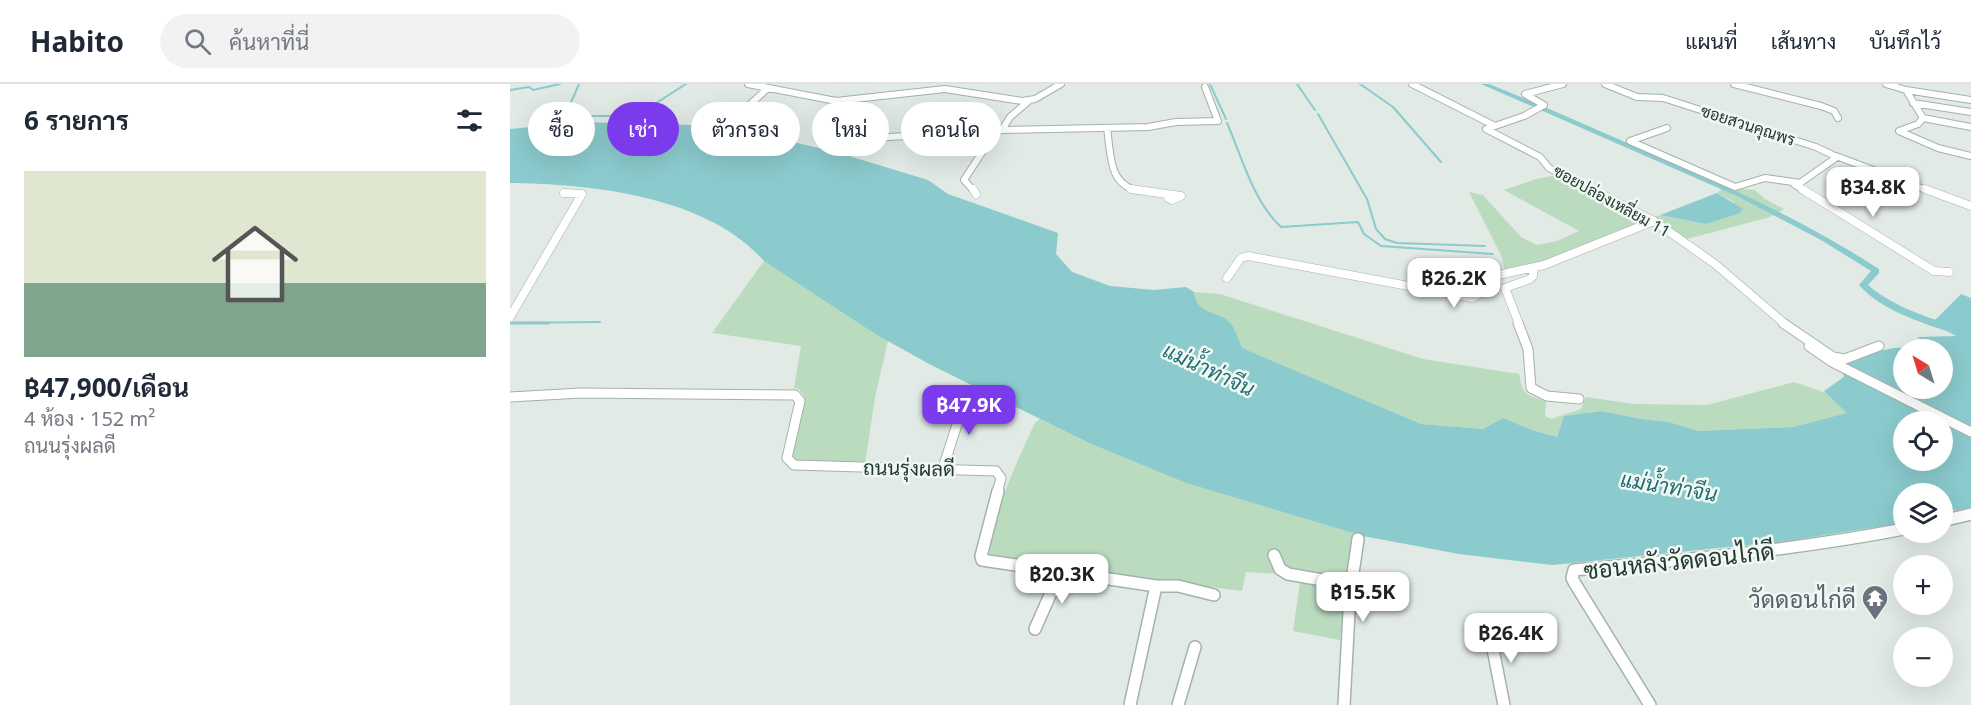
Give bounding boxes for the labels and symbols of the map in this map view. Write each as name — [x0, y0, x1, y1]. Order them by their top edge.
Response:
street label: ซอยสวนคุณพร — [1698, 99, 1798, 152]
street label: ซอยปล่องเหลี่ยม 11 — [1550, 157, 1676, 242]
pin: ฿34.8K — [1824, 167, 1922, 218]
pin: ฿26.2K — [1405, 258, 1503, 309]
water label: แม่น้ำท่าจีน — [1159, 333, 1261, 403]
north arrow — [1893, 339, 1953, 399]
pin: ฿47.9K — [920, 385, 1018, 436]
street label: ถนนรุ่งผลดี — [863, 454, 955, 483]
water label: แม่น้ำท่าจีน — [1619, 462, 1720, 508]
street label: ซอนหลังวัดดอนไก่ดี — [1582, 534, 1776, 586]
pin: ฿20.3K — [1013, 554, 1111, 605]
pin: ฿15.5K — [1314, 572, 1412, 623]
place label: วัดดอนไก่ดี — [1749, 582, 1856, 615]
temple icon: วัดดอนไก่ดี — [1860, 583, 1890, 621]
pin: ฿26.4K — [1462, 613, 1560, 664]

